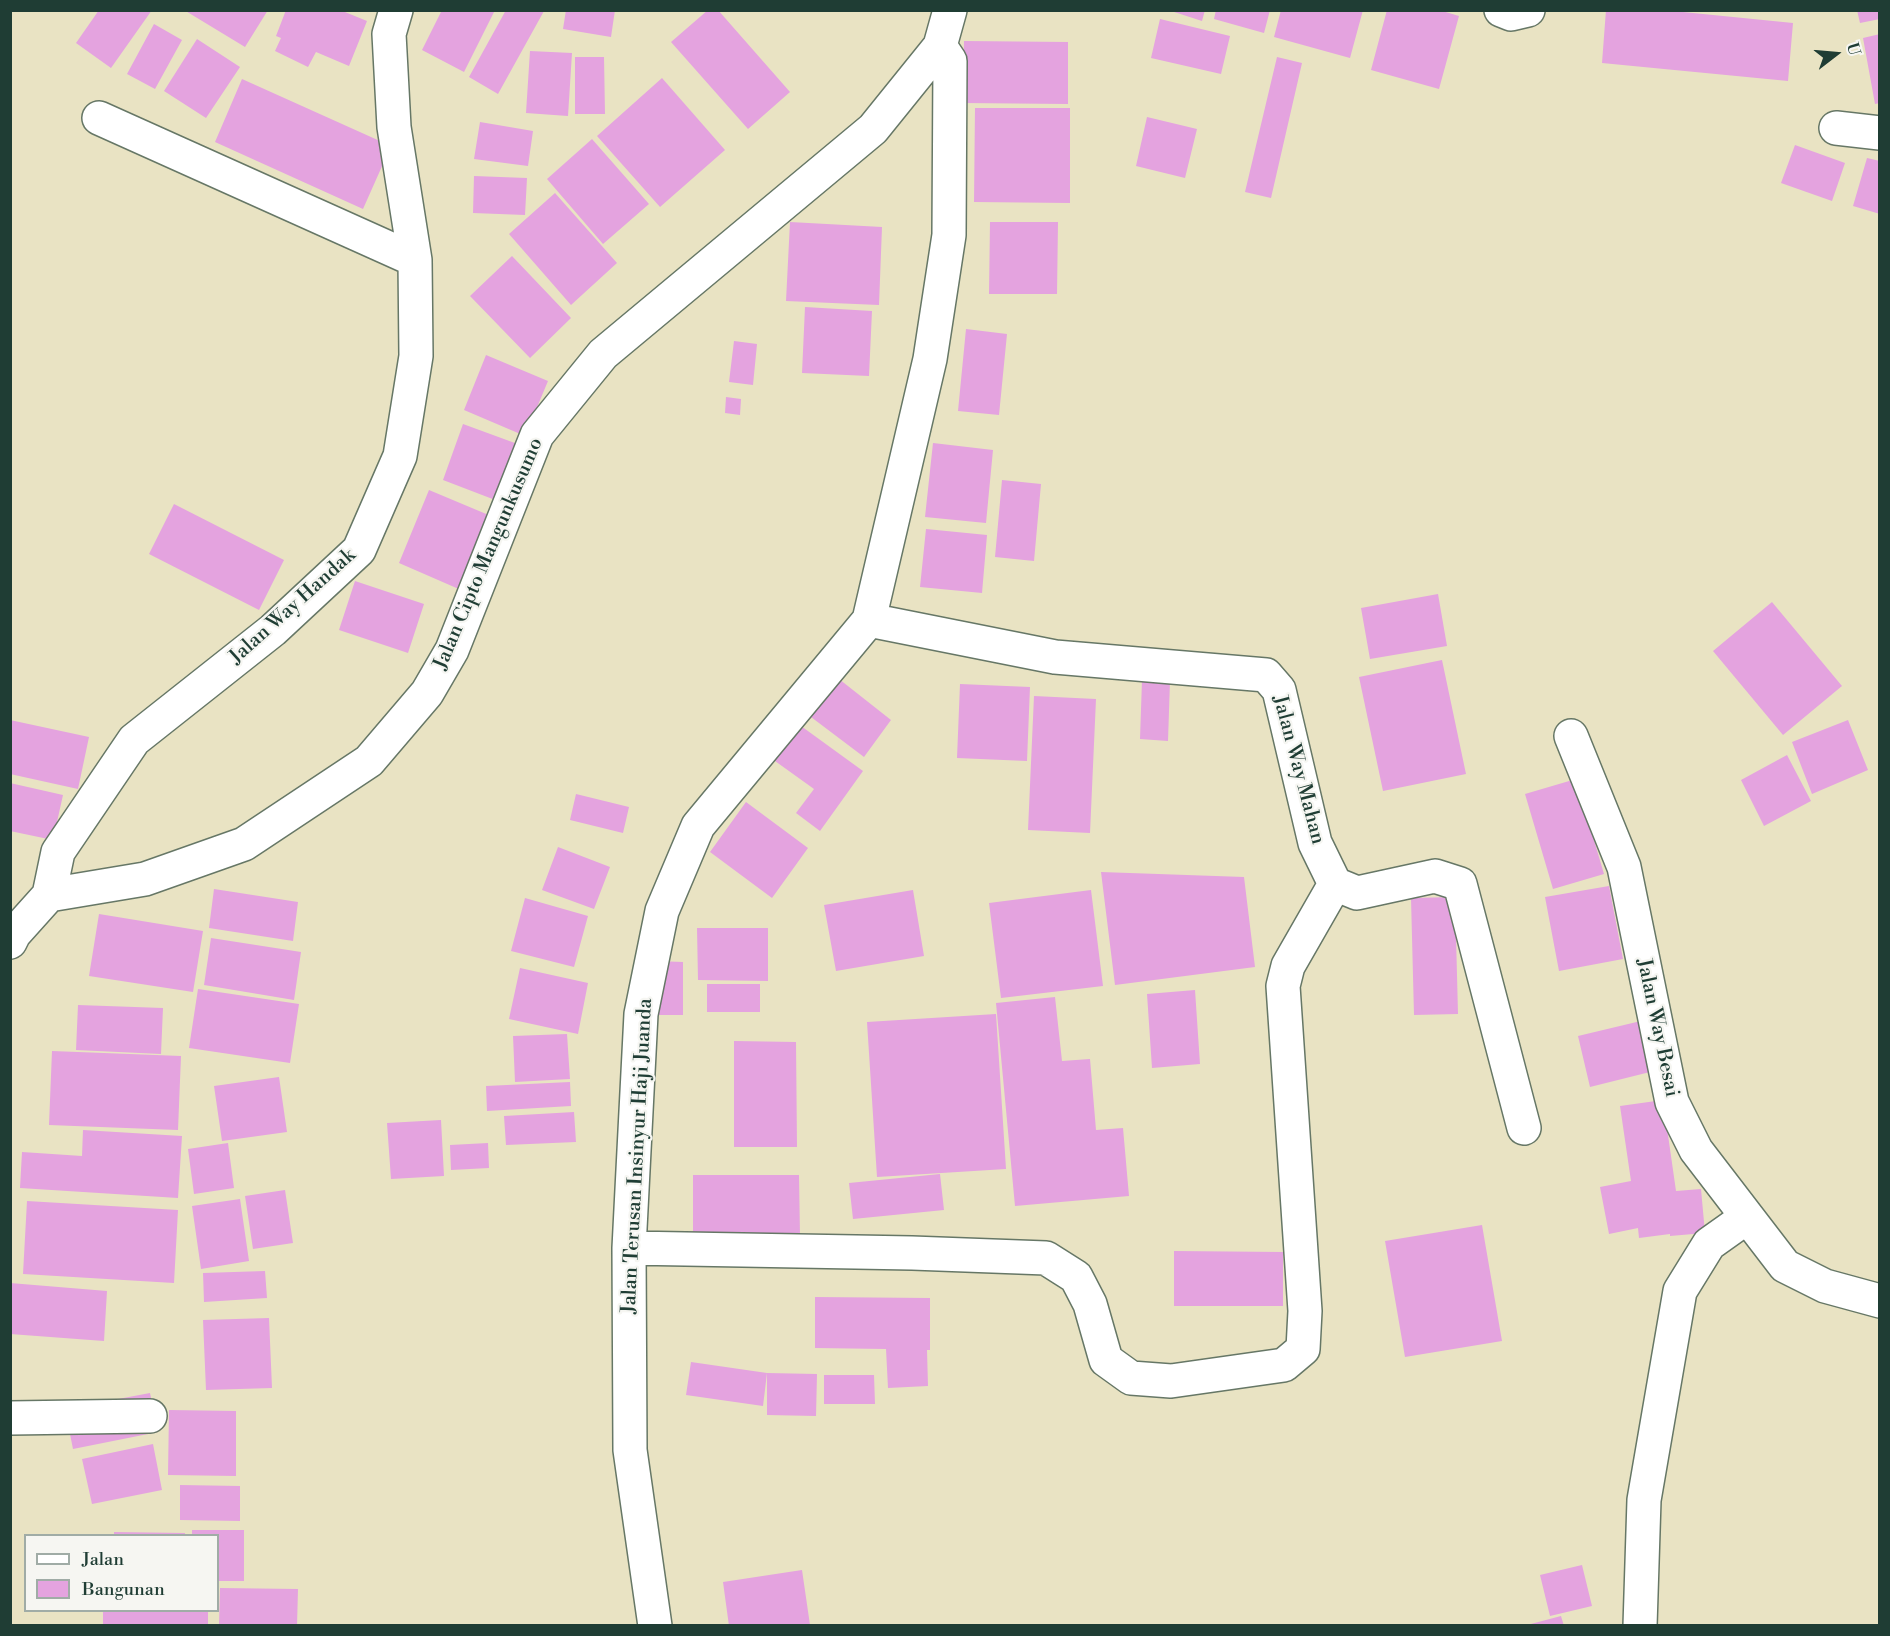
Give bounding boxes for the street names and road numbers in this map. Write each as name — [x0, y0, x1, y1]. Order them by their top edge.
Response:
street label: Jalan Cipto Mangunkusumo — [429, 434, 549, 674]
street label: Jalan Way Handak — [225, 544, 361, 670]
street label: Jalan Way Mahan — [1267, 693, 1329, 847]
street label: Jalan Way Besai — [1631, 957, 1683, 1099]
street label: Jalan Terusan Insinyur Haji Juanda — [618, 998, 658, 1314]

